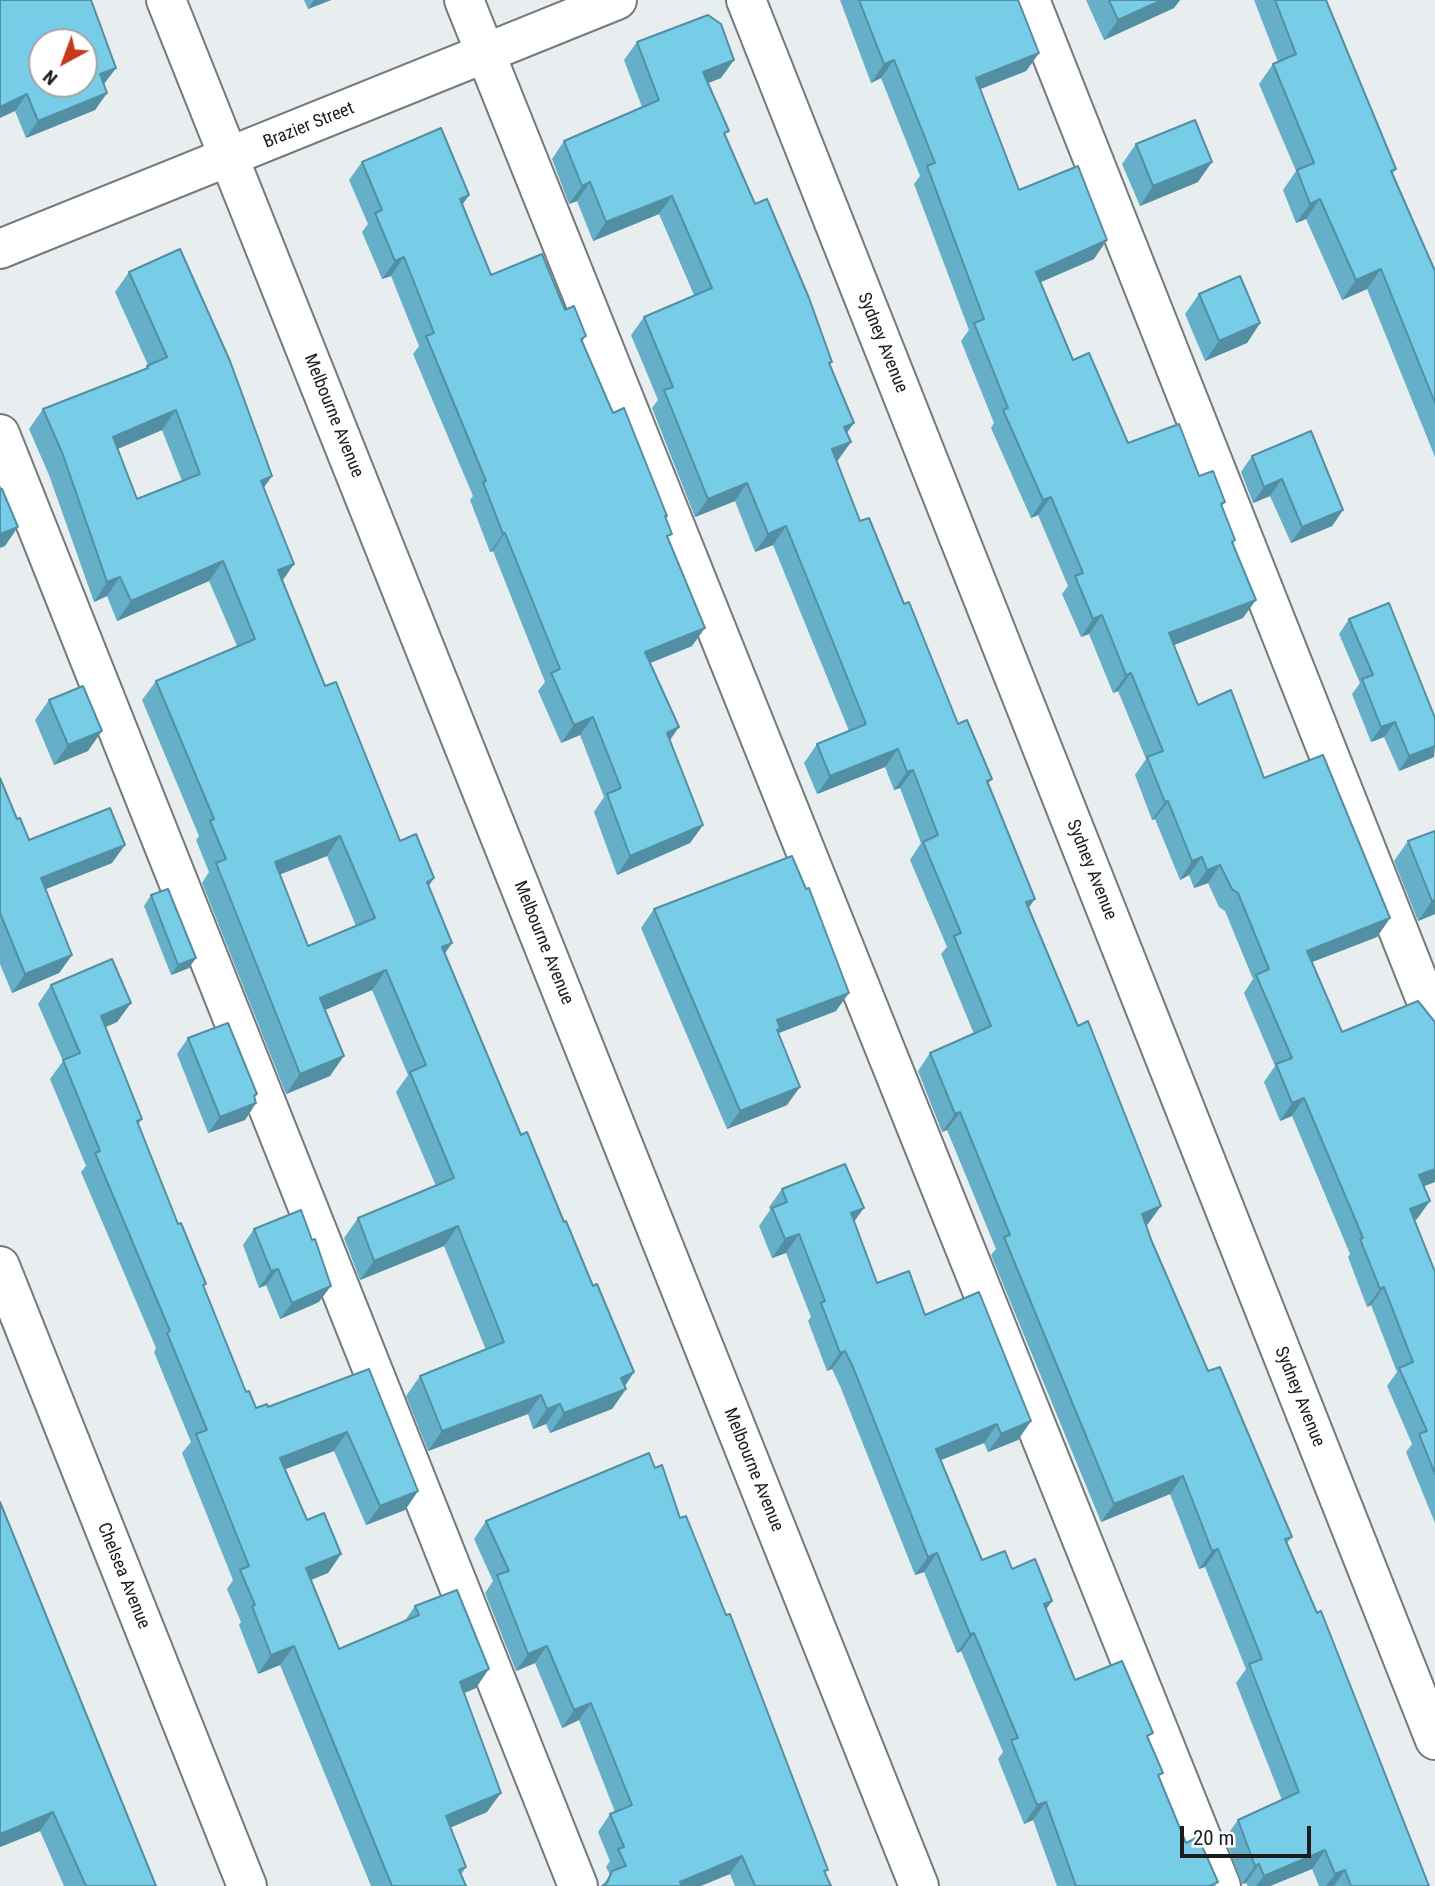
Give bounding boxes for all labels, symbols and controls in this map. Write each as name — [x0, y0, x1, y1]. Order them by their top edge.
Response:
north arrow — [28, 28, 98, 98]
text: N — [38, 65, 62, 90]
street label: Brazier Street — [261, 98, 357, 154]
street label: Sydney Avenue — [852, 290, 912, 396]
street label: Melbourne Avenue — [298, 351, 368, 481]
street label: Sydney Avenue — [1061, 817, 1121, 923]
street label: Melbourne Avenue — [508, 878, 578, 1008]
street label: Sydney Avenue — [1269, 1344, 1329, 1450]
street label: Melbourne Avenue — [718, 1405, 788, 1535]
street label: Chelsea Avenue — [92, 1520, 154, 1632]
scale bar — [1183, 1812, 1314, 1856]
text: 20 m — [1193, 1826, 1234, 1850]

